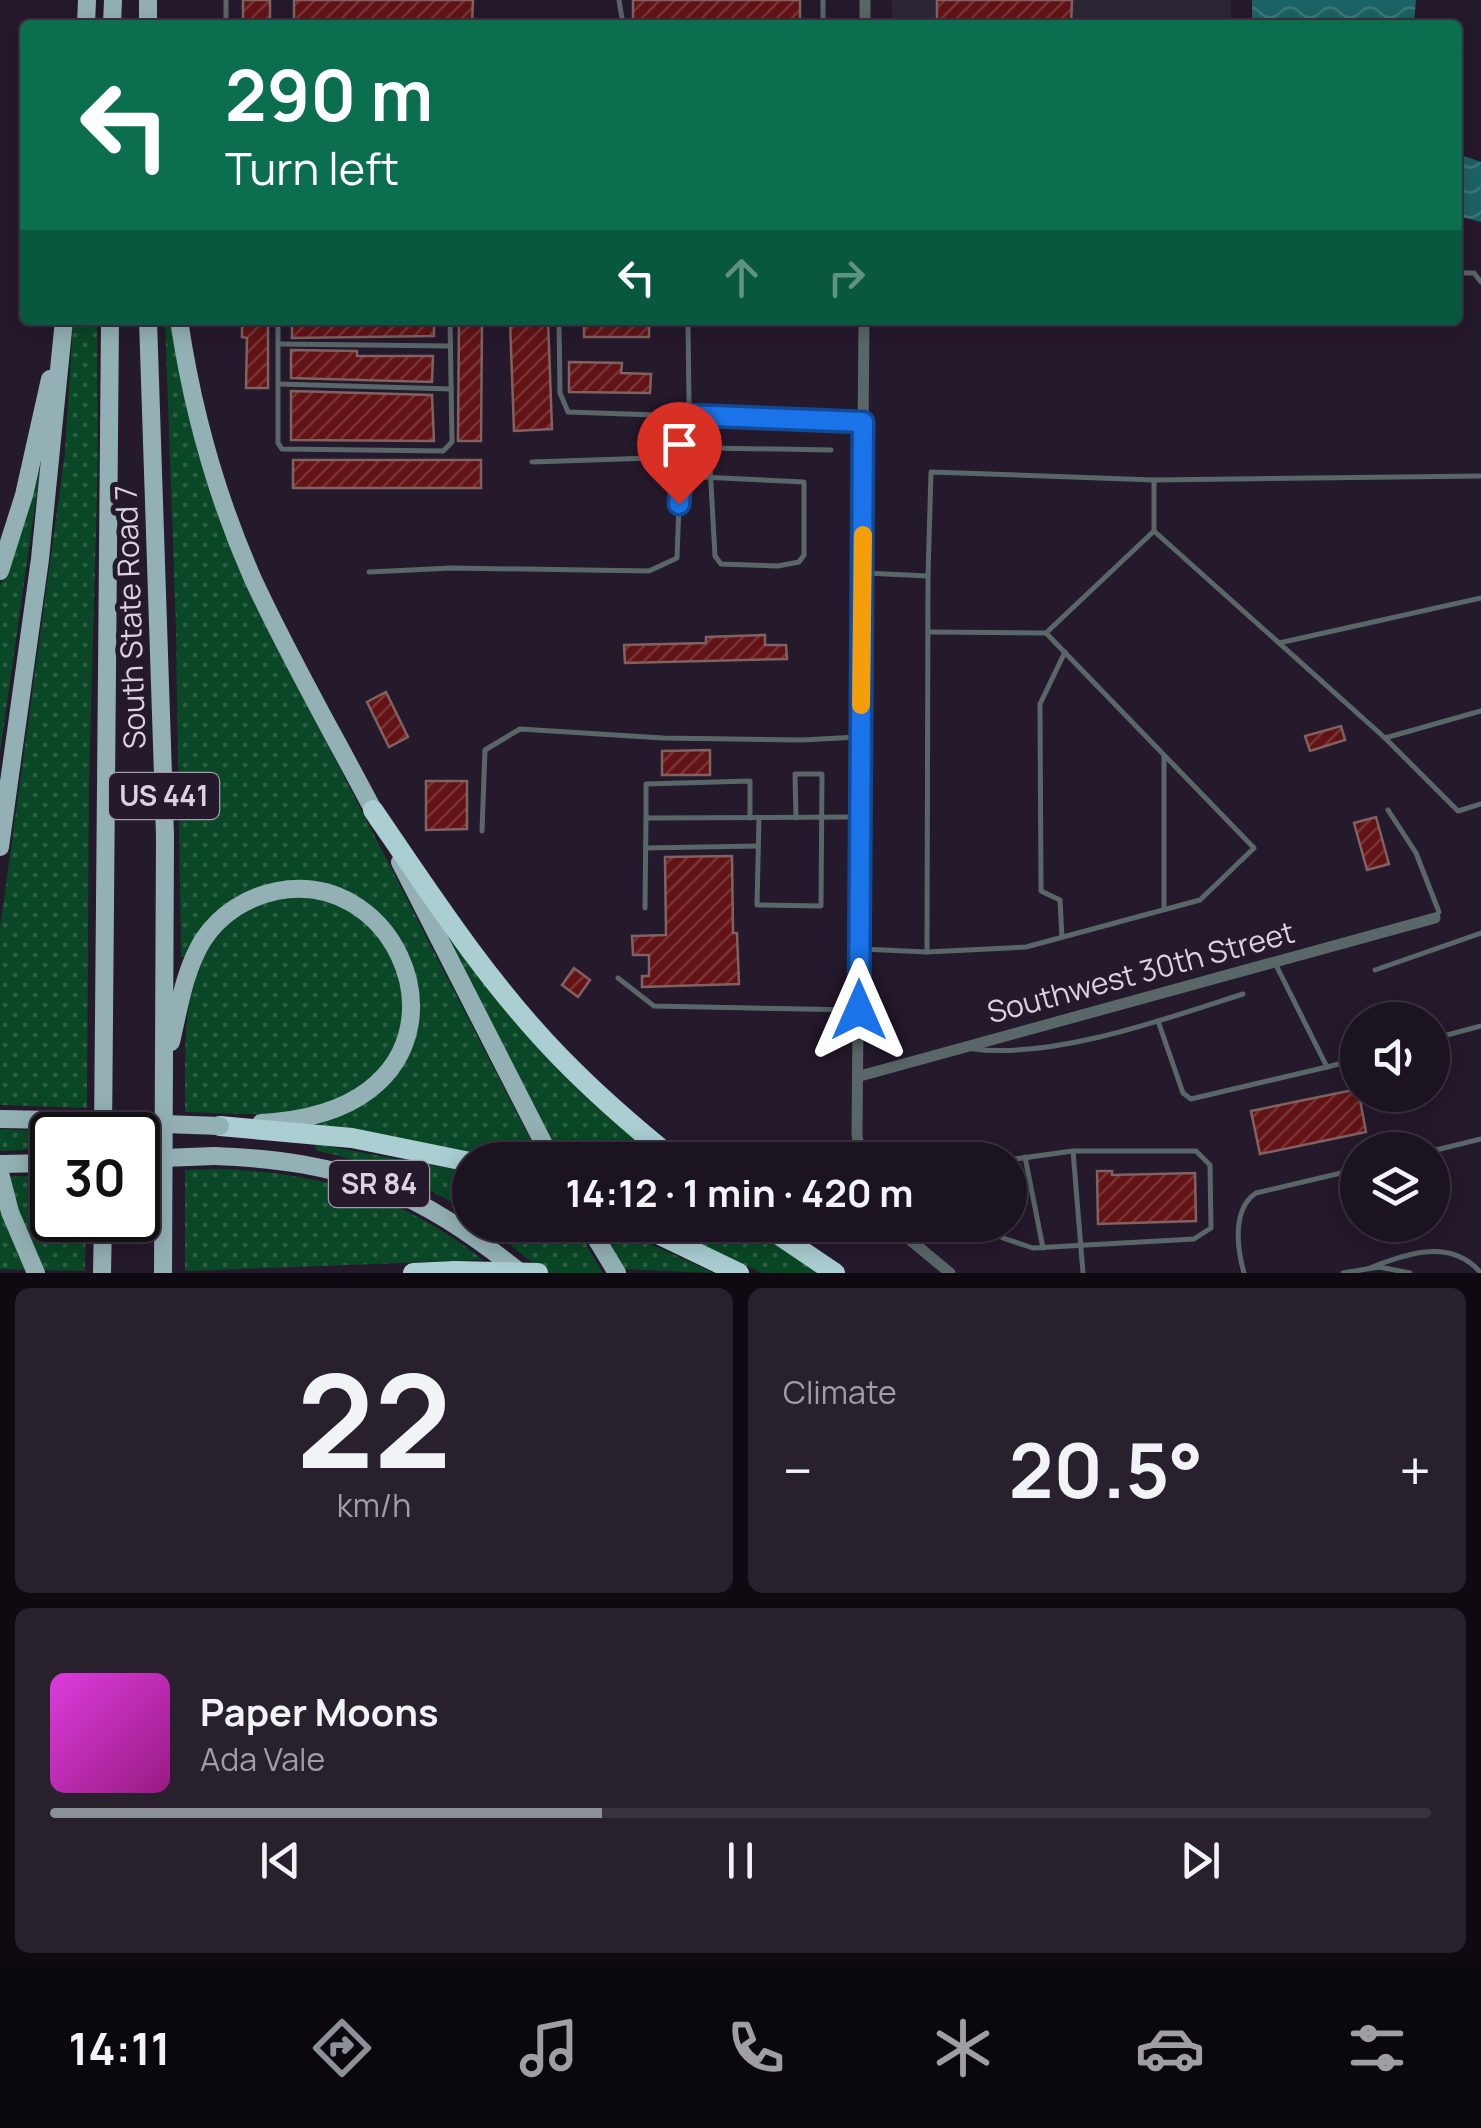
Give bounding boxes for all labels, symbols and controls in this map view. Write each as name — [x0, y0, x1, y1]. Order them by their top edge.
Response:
text: 290 m — [225, 46, 433, 142]
icon: left — [60, 60, 190, 190]
text: Turn left — [225, 137, 399, 199]
icon: left — [609, 250, 664, 305]
icon: ahead — [714, 250, 769, 305]
icon: right — [819, 250, 874, 305]
pin — [637, 402, 722, 505]
icon: arrive — [652, 417, 707, 472]
street label: South State Road 7 — [104, 484, 155, 750]
road number: US 441 — [109, 773, 219, 819]
street label: Southwest 30th Street — [982, 911, 1299, 1032]
position arrow — [807, 958, 911, 1062]
map controls — [1340, 1002, 1450, 1242]
button: sound — [1340, 1002, 1450, 1112]
speed limit sign: 30 — [30, 1112, 160, 1242]
button: layers — [1340, 1132, 1450, 1242]
road number: SR 84 — [329, 1161, 429, 1207]
text: 14:12 · 1 min · 420 m — [565, 1166, 914, 1218]
text: 22 — [297, 1329, 451, 1507]
text: Climate — [783, 1370, 897, 1414]
text: 20.5° — [1009, 1418, 1203, 1521]
text: − — [783, 1432, 813, 1508]
text: + — [1399, 1432, 1431, 1508]
text: km/h — [337, 1483, 411, 1527]
text: Paper Moons — [200, 1685, 439, 1737]
text: Ada Vale — [200, 1737, 325, 1781]
icon: previous — [253, 1833, 308, 1888]
icon: pause — [713, 1833, 768, 1888]
icon: next — [1173, 1833, 1228, 1888]
icon: directions — [307, 2013, 377, 2083]
icon: music — [514, 2013, 584, 2083]
icon: phone — [721, 2013, 791, 2083]
icon: climate — [928, 2013, 998, 2083]
icon: car — [1135, 2013, 1205, 2083]
icon: filters — [1342, 2013, 1412, 2083]
text: 14:11 — [69, 2017, 170, 2079]

